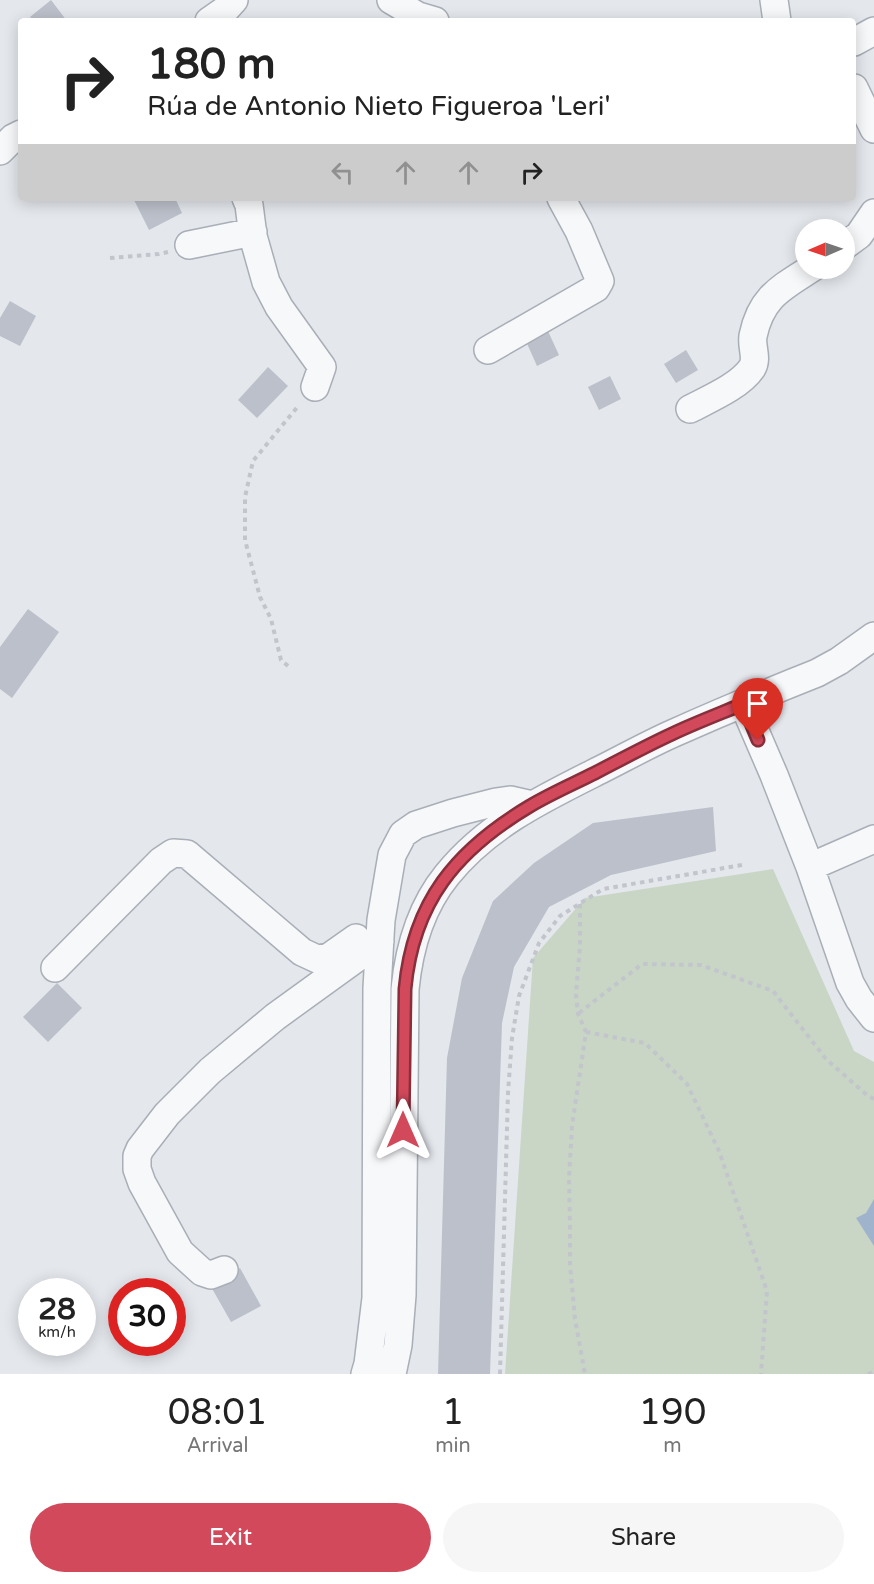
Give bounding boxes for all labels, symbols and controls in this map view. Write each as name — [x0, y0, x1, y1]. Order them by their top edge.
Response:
text: 180 m — [147, 39, 276, 90]
icon: right — [48, 42, 126, 120]
text: Rúa de Antonio Nieto Figueroa 'Leri' — [147, 90, 610, 123]
icon: left — [326, 156, 359, 189]
icon: ahead — [389, 156, 422, 189]
icon: ahead — [452, 156, 485, 189]
icon: right — [515, 156, 548, 189]
north arrow — [795, 219, 855, 279]
map controls — [795, 219, 855, 279]
pin — [732, 678, 783, 740]
icon: arrive — [741, 687, 774, 720]
position arrow — [371, 1098, 435, 1162]
speed limit sign: 30 — [108, 1278, 186, 1356]
text: 28 — [38, 1291, 76, 1328]
text: km/h — [38, 1323, 76, 1341]
text: 08:01 — [168, 1391, 268, 1434]
text: 1 — [442, 1391, 464, 1434]
text: 190 — [638, 1391, 706, 1434]
text: Arrival — [187, 1434, 249, 1458]
text: min — [435, 1434, 471, 1458]
text: m — [663, 1434, 682, 1458]
button: Exit — [30, 1503, 431, 1572]
button: Share — [443, 1503, 844, 1572]

